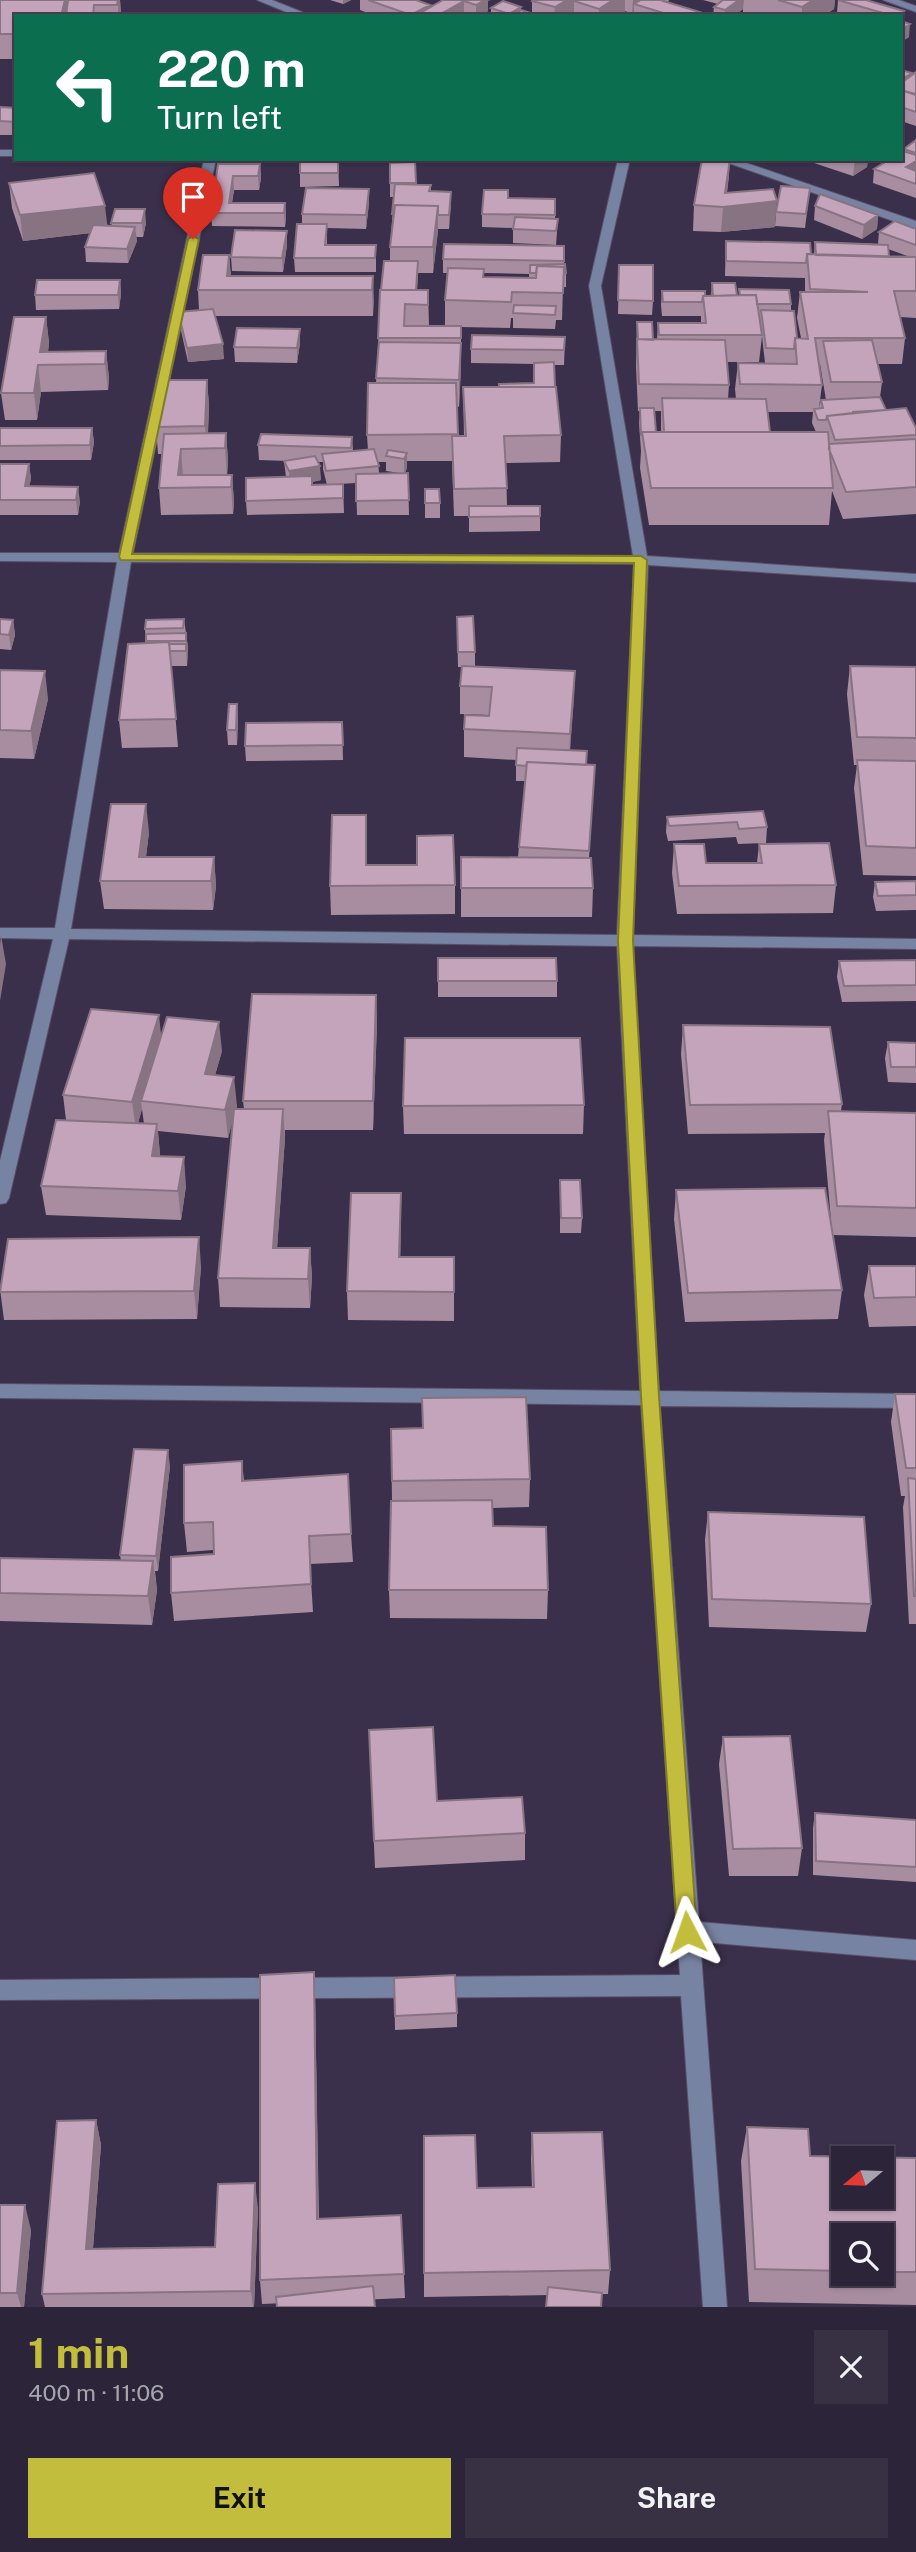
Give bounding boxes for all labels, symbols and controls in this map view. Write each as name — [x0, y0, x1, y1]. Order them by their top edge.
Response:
text: 220 m — [157, 40, 306, 98]
icon: left — [42, 42, 133, 133]
text: Turn left — [157, 99, 282, 136]
pin — [163, 167, 223, 239]
icon: arrive — [174, 178, 212, 216]
position arrow — [650, 1895, 724, 1969]
north arrow — [831, 2146, 894, 2208]
map controls — [831, 2146, 894, 2286]
button: search — [831, 2223, 894, 2286]
text: 1 min — [28, 2328, 129, 2377]
button: close — [814, 2330, 888, 2404]
text: 400 m · 11:06 — [28, 2379, 164, 2406]
button: Exit — [28, 2458, 451, 2538]
button: Share — [465, 2458, 888, 2538]

